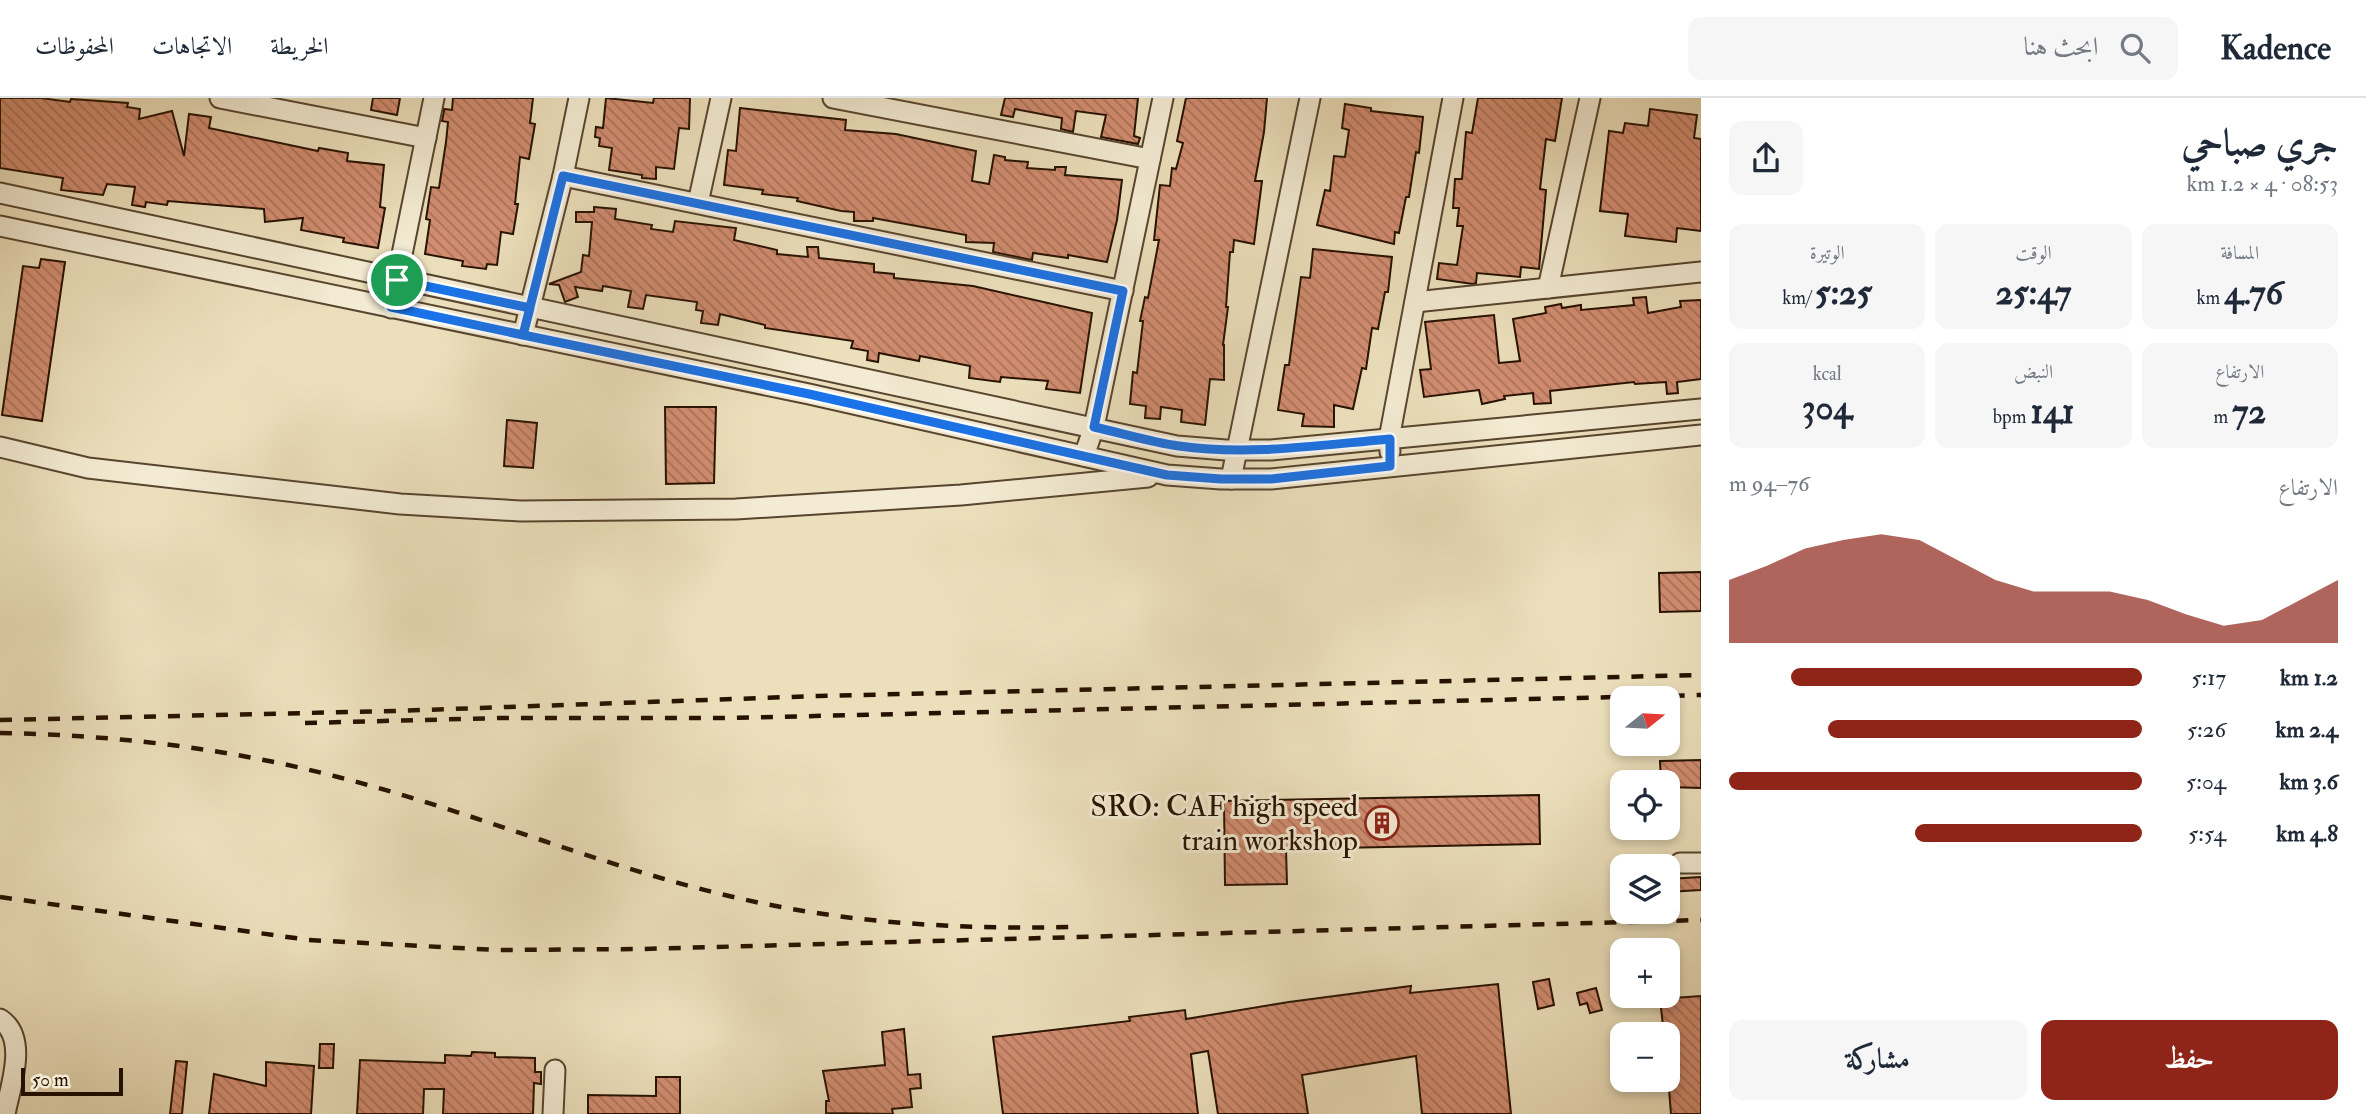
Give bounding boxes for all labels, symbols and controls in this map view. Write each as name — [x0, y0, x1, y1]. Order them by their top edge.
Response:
search box — [1688, 17, 2178, 80]
text: Kadence — [2220, 28, 2331, 69]
icon: search — [2116, 29, 2154, 67]
text: المحفوظات — [35, 31, 114, 62]
text: الاتجاهات — [152, 31, 232, 62]
text: الخريطة — [270, 31, 329, 62]
text: ابحث هنا — [2023, 31, 2098, 63]
text: جري صباحي — [2182, 119, 2338, 167]
button: share — [1729, 121, 1803, 195]
text: 08:53 · 4 × 1.2 km — [2186, 169, 2338, 198]
text: الوتيرة — [1810, 241, 1845, 265]
text: الوقت — [2015, 241, 2052, 265]
text: المسافة — [2220, 241, 2259, 265]
pin — [367, 250, 427, 310]
icon: arrive — [378, 261, 416, 299]
text: 5:25 — [1815, 271, 1872, 315]
text: 25:47 — [1996, 271, 2071, 315]
text: 4.76 — [2224, 271, 2283, 315]
text: /km — [1782, 286, 1815, 310]
text: km — [2197, 286, 2224, 310]
text: النبض — [2014, 360, 2053, 384]
text: الارتفاع — [2215, 360, 2264, 384]
text: kcal — [1813, 362, 1842, 386]
text: 304 — [1802, 386, 1852, 430]
text: 141 — [2030, 390, 2074, 434]
text: 72 — [2232, 390, 2266, 434]
text: bpm — [1993, 405, 2030, 429]
text: m — [2214, 405, 2232, 429]
text: 76–94 m — [1729, 469, 1810, 498]
text: الارتفاع — [2278, 473, 2338, 502]
text: 5:17 — [2191, 663, 2226, 692]
text: 1.2 km — [2280, 663, 2338, 692]
north arrow — [1610, 686, 1680, 756]
map controls — [1610, 686, 1680, 1092]
text: 5:26 — [2187, 715, 2226, 744]
text: 2.4 km — [2275, 715, 2338, 744]
text: 5:04 — [2186, 767, 2226, 796]
text: 3.6 km — [2279, 767, 2338, 796]
button: locate — [1610, 770, 1680, 840]
place label: SRO: CAF high speed train workshop — [1090, 788, 1358, 859]
building icon: SRO: CAF high speed train workshop — [1363, 804, 1401, 842]
text: 5:54 — [2188, 819, 2226, 848]
text: 4.8 km — [2276, 819, 2338, 848]
button: layers — [1610, 854, 1680, 924]
button: + — [1610, 938, 1680, 1008]
button: مشاركة — [1729, 1020, 2027, 1100]
button: حفظ — [2041, 1020, 2338, 1100]
button: − — [1610, 1022, 1680, 1092]
scale bar — [21, 1065, 122, 1097]
text: 50 m — [32, 1068, 69, 1092]

